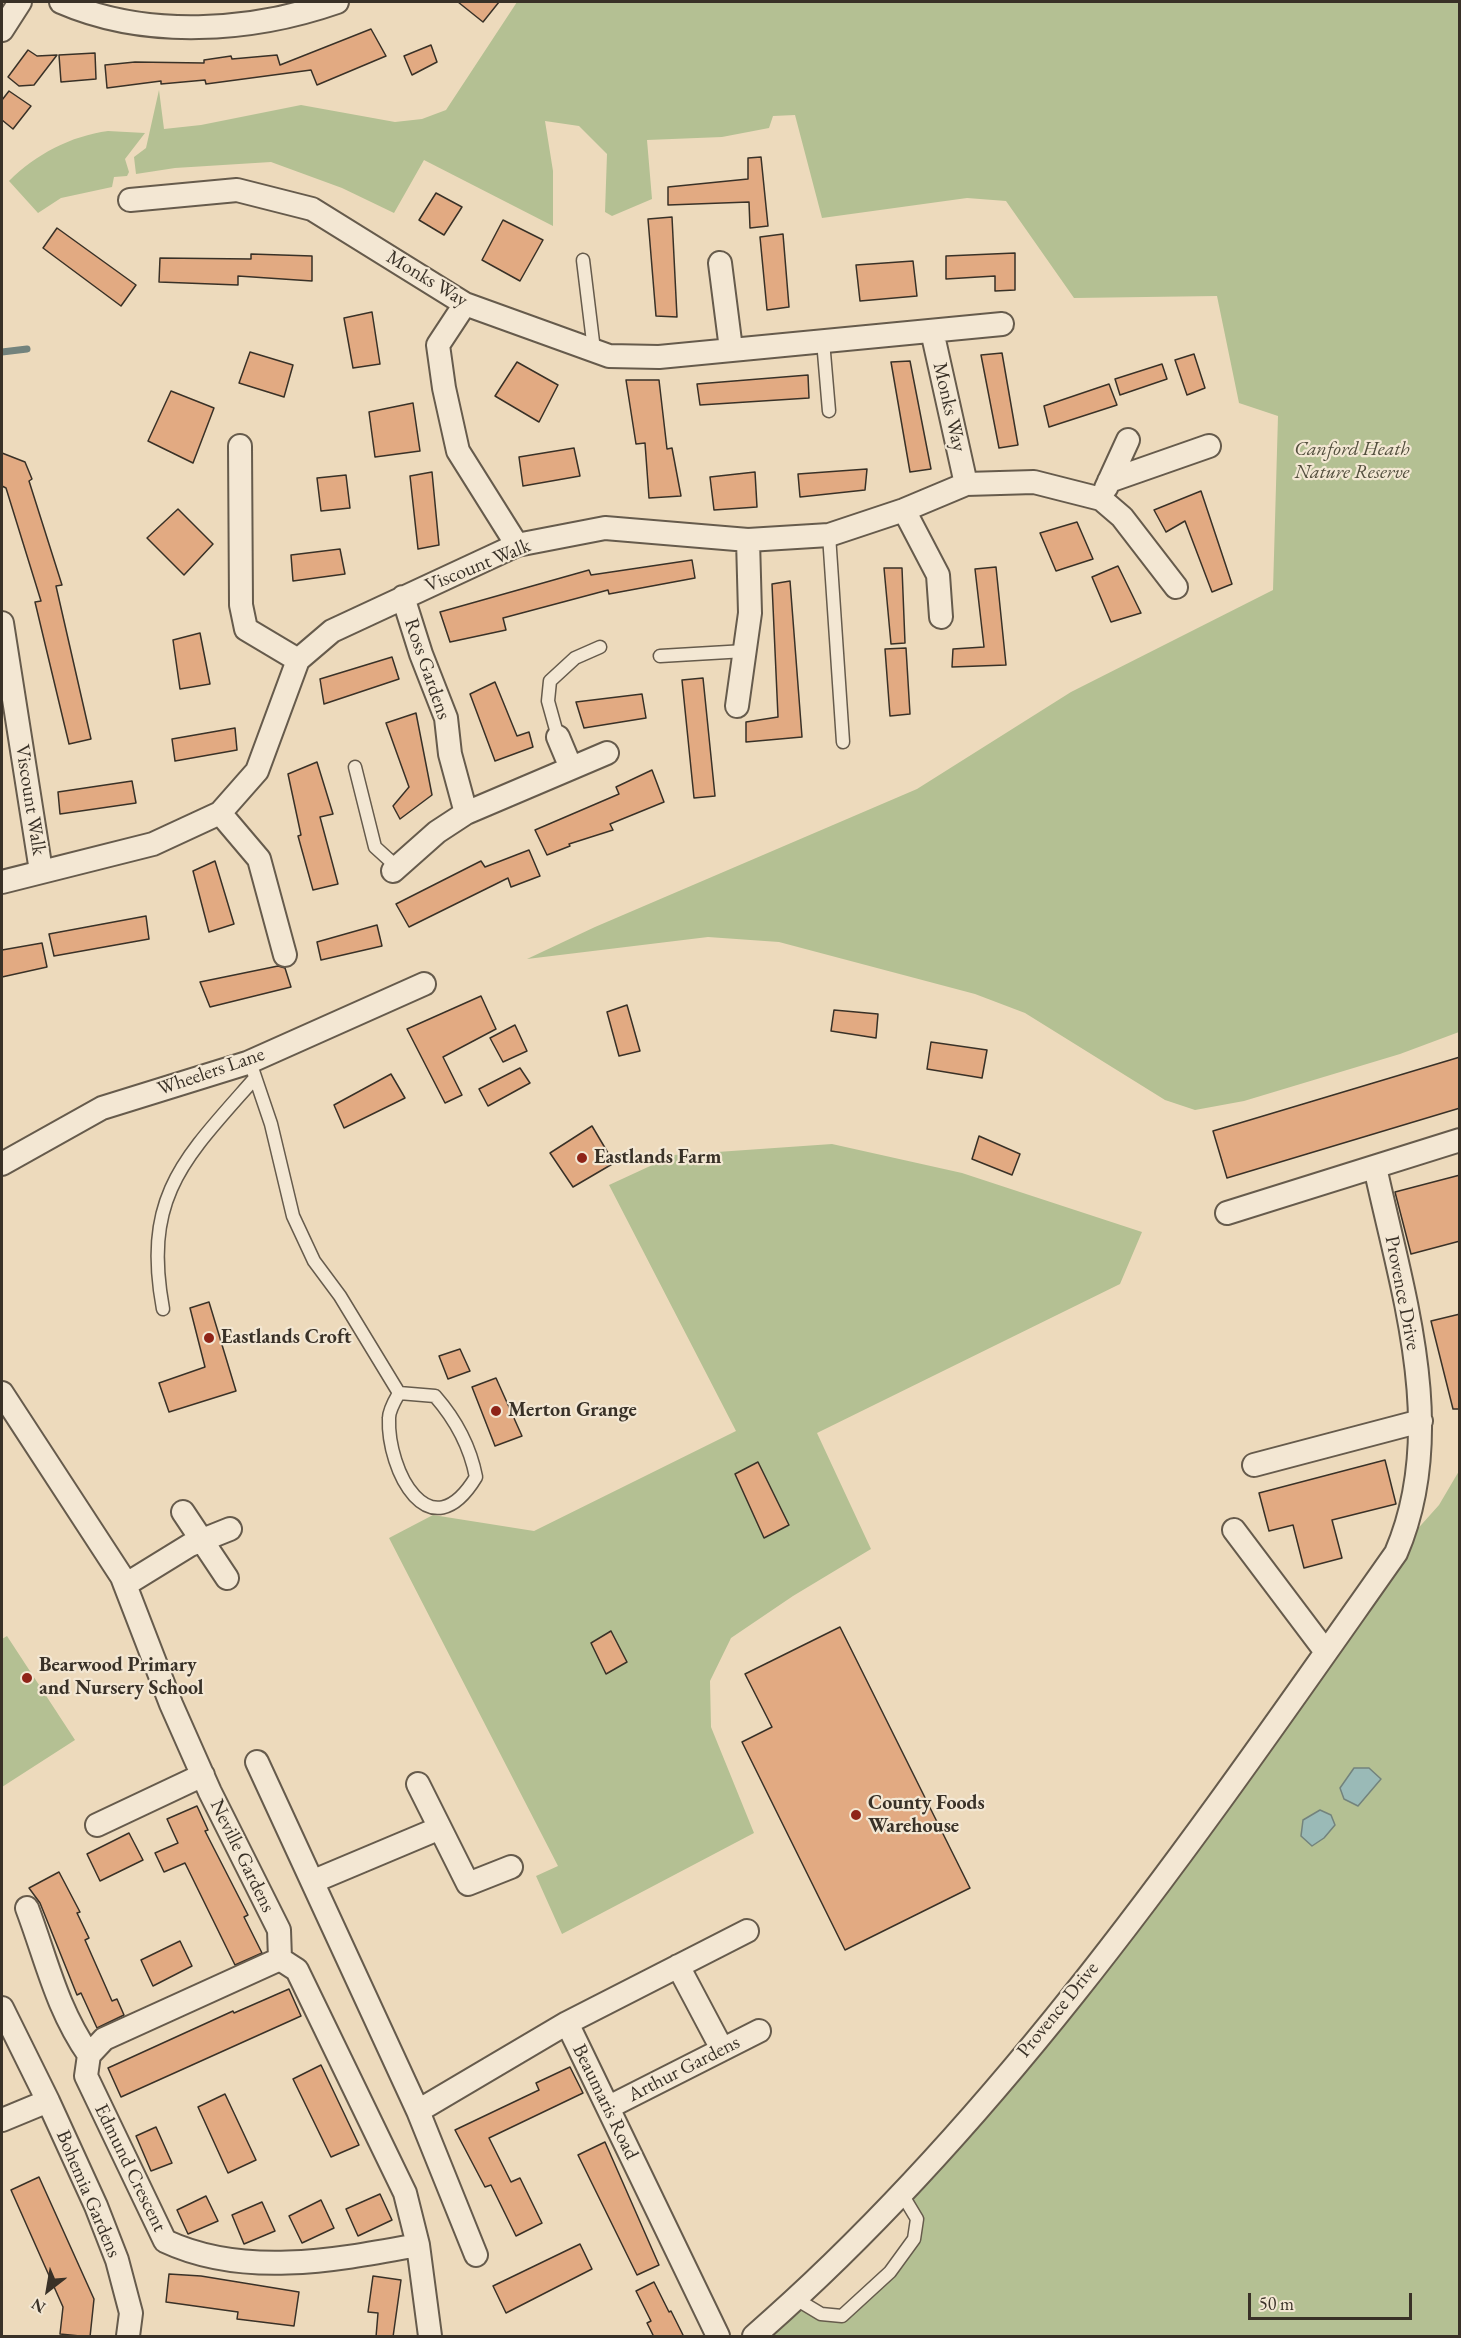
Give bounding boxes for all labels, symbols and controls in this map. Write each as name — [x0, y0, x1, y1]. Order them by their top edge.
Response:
street label: Monks Way — [382, 245, 472, 313]
street label: Monks Way — [927, 360, 971, 454]
park label: Canford Heath Nature Reserve — [1294, 438, 1410, 485]
street label: Viscount Walk — [422, 534, 534, 598]
street label: Ross Gardens — [399, 615, 455, 723]
street label: Viscount Walk — [9, 743, 51, 857]
street label: Wheelers Lane — [154, 1042, 268, 1102]
place label: Eastlands Farm — [594, 1146, 721, 1170]
marker: Eastlands Farm — [575, 1151, 589, 1165]
street label: Provence Drive — [1379, 1234, 1425, 1352]
place label: Eastlands Croft — [221, 1326, 352, 1350]
marker: Eastlands Croft — [202, 1331, 216, 1345]
place label: Merton Grange — [508, 1399, 637, 1423]
marker: Merton Grange — [489, 1404, 503, 1418]
place label: Bearwood Primary and Nursery School — [39, 1654, 203, 1701]
marker: Bearwood Primary and Nursery School — [20, 1671, 34, 1685]
place label: County Foods Warehouse — [868, 1792, 985, 1839]
street label: Neville Gardens — [204, 1796, 280, 1916]
marker: County Foods Warehouse — [849, 1808, 863, 1822]
street label: Provence Drive — [1012, 1957, 1104, 2063]
street label: Arthur Gardens — [624, 2031, 744, 2107]
street label: Beaumaris Road — [567, 2040, 643, 2164]
street label: Edmund Crescent — [89, 2100, 171, 2236]
street label: Bohemia Gardens — [50, 2127, 126, 2261]
north arrow — [18, 2260, 78, 2320]
scale bar — [1251, 2281, 1414, 2319]
text: 50 m — [1259, 2292, 1294, 2315]
text: N — [28, 2294, 49, 2318]

